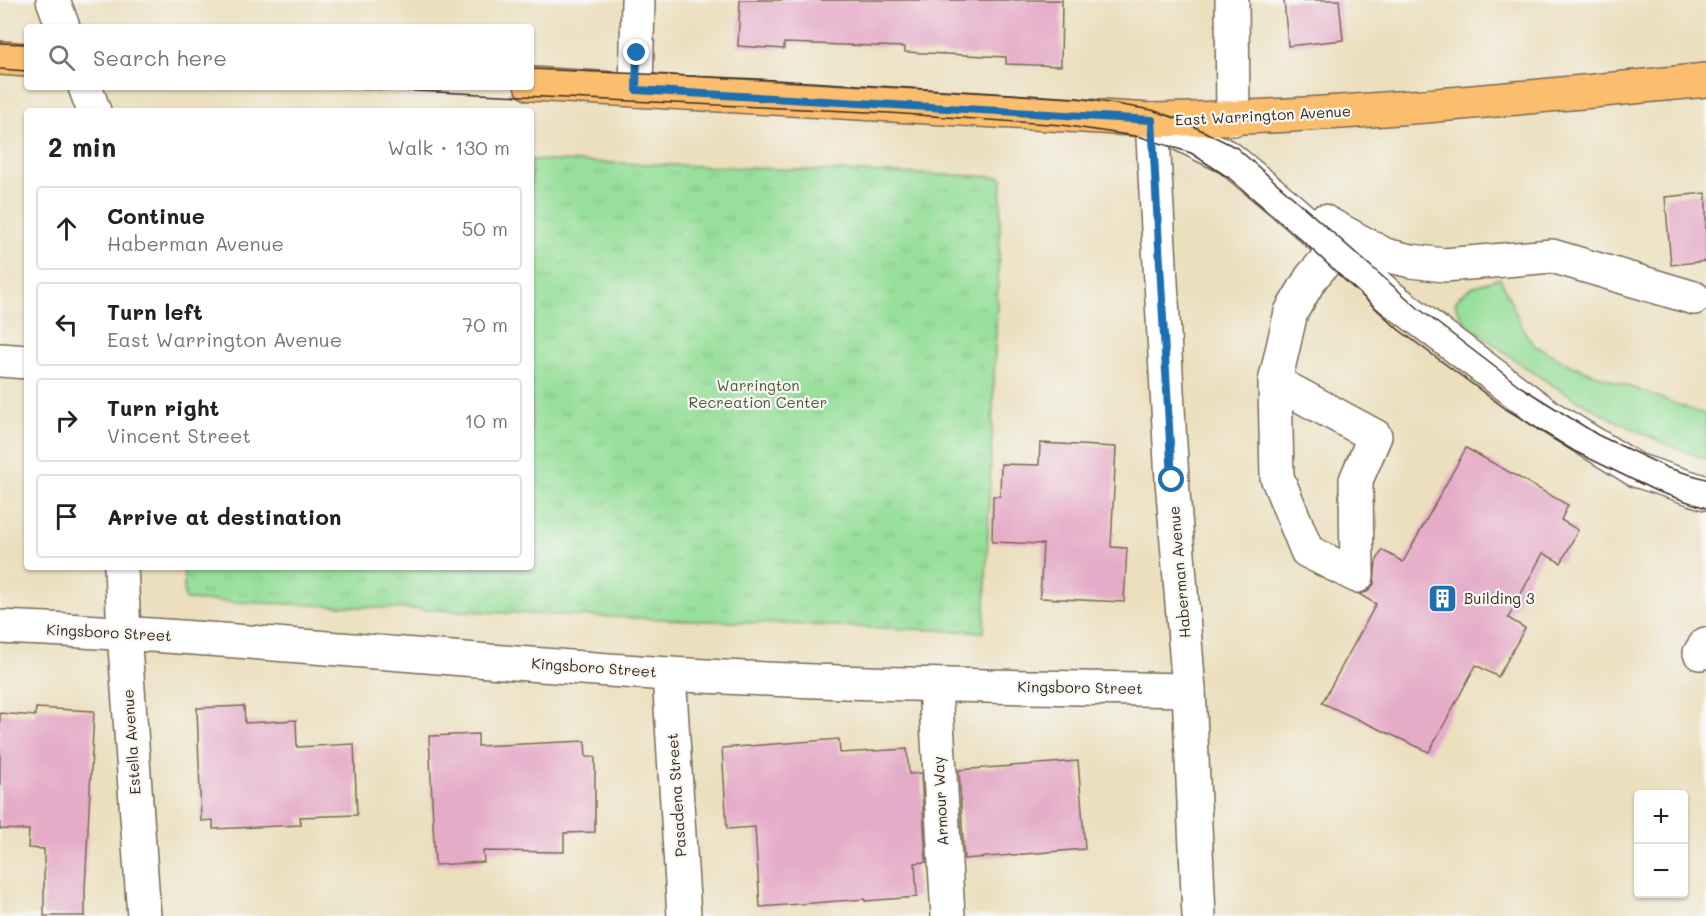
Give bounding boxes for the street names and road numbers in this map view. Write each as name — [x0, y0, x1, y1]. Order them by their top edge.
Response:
street label: East Warrington Avenue — [1174, 100, 1352, 130]
street label: Haberman Avenue — [1163, 505, 1195, 639]
street label: Kingsboro Street — [46, 619, 172, 645]
street label: Kingsboro Street — [531, 653, 657, 681]
street label: Kingsboro Street — [1017, 676, 1143, 698]
street label: Estella Avenue — [117, 689, 145, 795]
street label: Pasadena Street — [662, 732, 690, 858]
street label: Armour Way — [928, 756, 952, 846]

